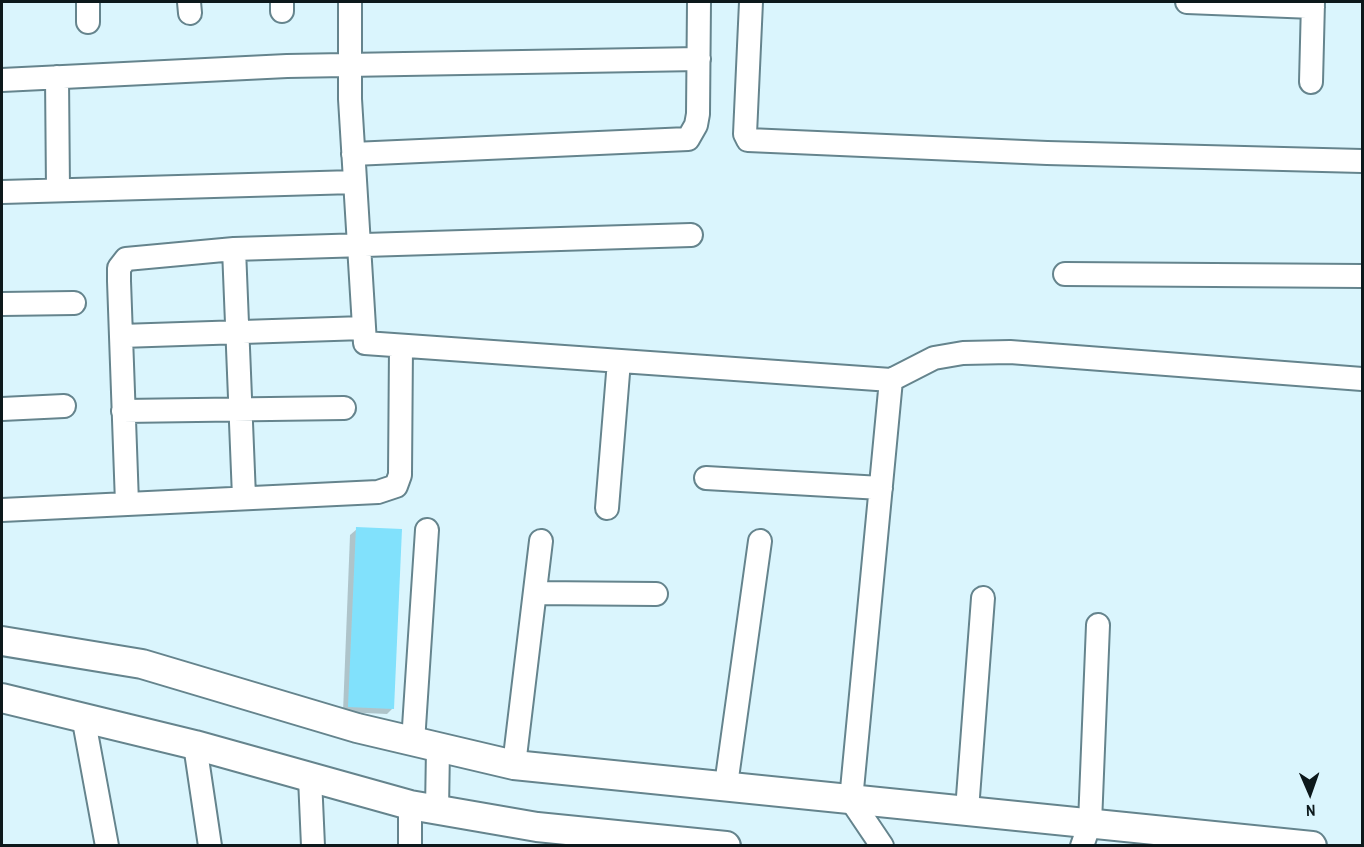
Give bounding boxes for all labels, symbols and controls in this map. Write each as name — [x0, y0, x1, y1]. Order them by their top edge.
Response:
north arrow — [1280, 763, 1340, 823]
text: N — [1306, 800, 1316, 822]

